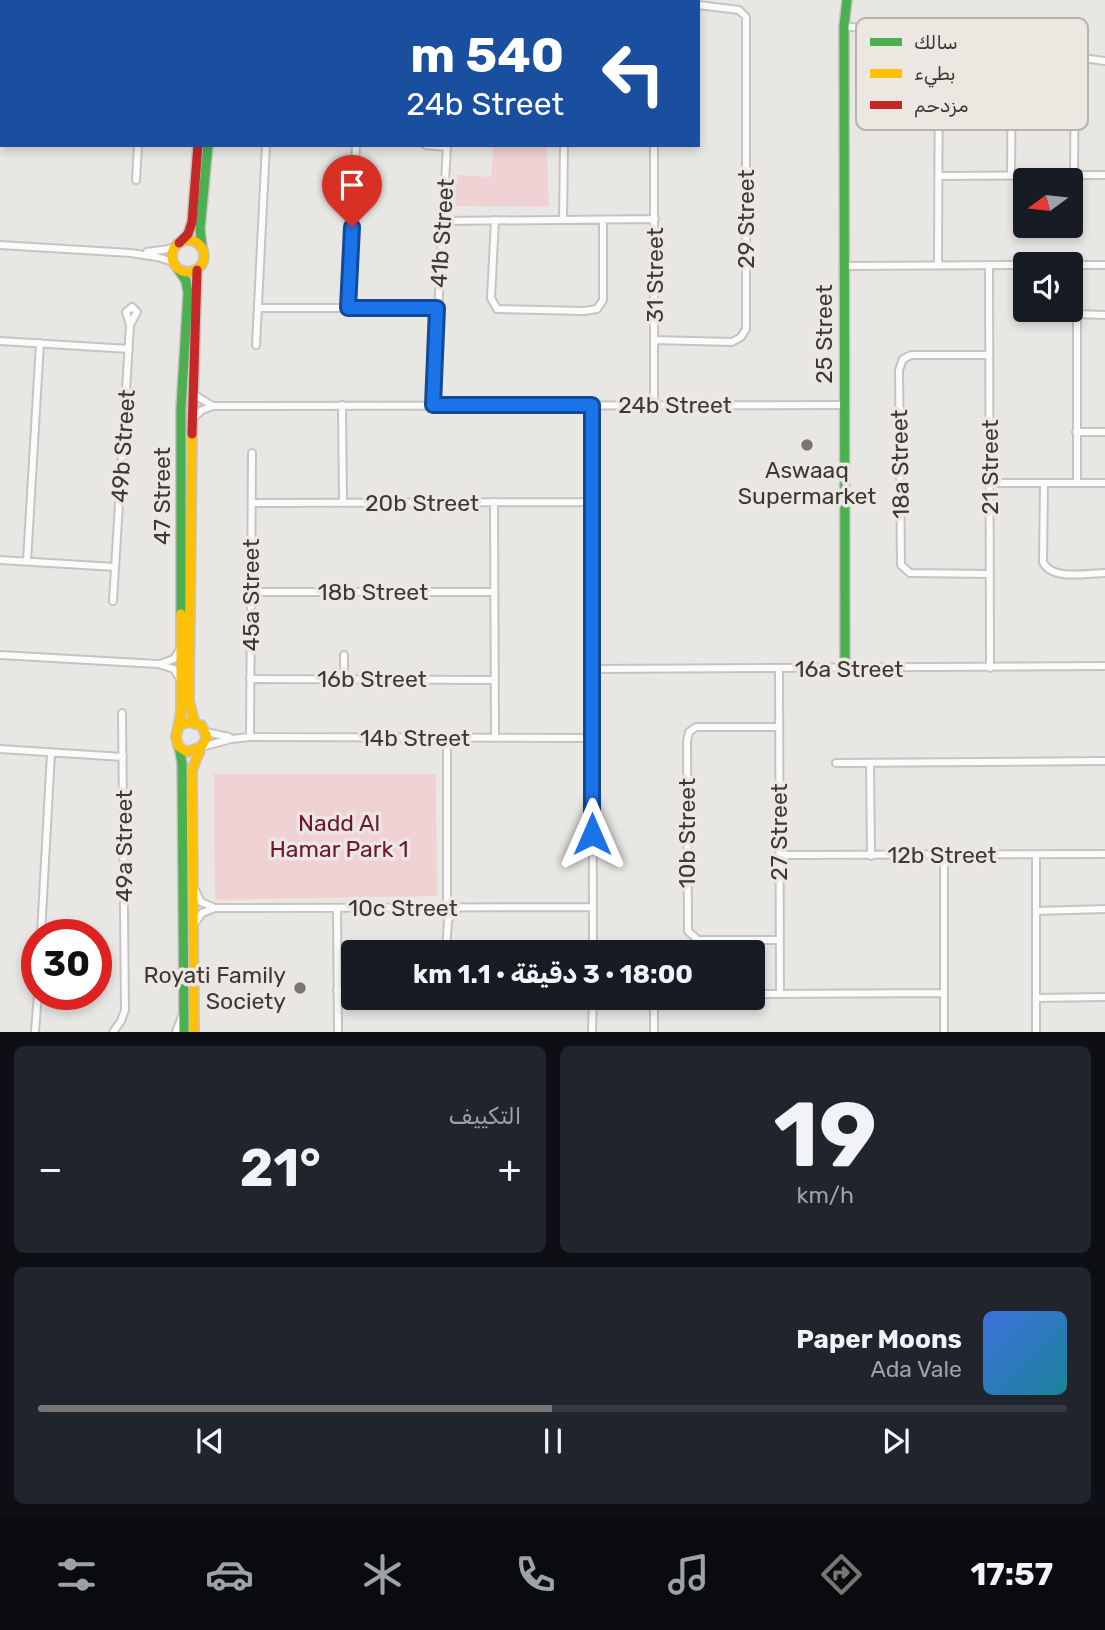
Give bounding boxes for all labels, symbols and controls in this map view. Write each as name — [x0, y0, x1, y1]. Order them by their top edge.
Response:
legend — [856, 18, 1088, 130]
text: 540 m — [410, 26, 564, 84]
icon: left — [588, 28, 679, 119]
text: سالك — [914, 31, 958, 54]
text: بطيء — [914, 62, 956, 88]
text: 24b Street — [406, 85, 564, 123]
text: مزدحم — [914, 94, 969, 118]
pin — [322, 155, 382, 227]
icon: arrive — [333, 166, 371, 204]
north arrow — [1013, 168, 1083, 238]
map controls — [1013, 168, 1083, 322]
street label: 29 Street — [732, 169, 760, 269]
street label: 41b Street — [424, 177, 460, 289]
street label: 31 Street — [641, 227, 669, 323]
button: sound — [1013, 252, 1083, 322]
street label: 25 Street — [810, 284, 838, 384]
street label: 49b Street — [105, 388, 141, 504]
street label: 24b Street — [618, 391, 732, 419]
street label: 18a Street — [885, 409, 915, 519]
street label: 21 Street — [976, 419, 1004, 515]
marker: Aswaaq Supermarket — [799, 437, 815, 453]
street label: 47 Street — [148, 447, 176, 545]
place label: Aswaaq Supermarket — [738, 456, 876, 510]
street label: 20b Street — [365, 489, 479, 517]
street label: 45a Street — [237, 539, 265, 651]
street label: 18b Street — [318, 578, 428, 606]
street label: 16a Street — [795, 655, 903, 683]
street label: 16b Street — [317, 665, 427, 693]
street label: 14b Street — [360, 724, 470, 752]
street label: 10b Street — [673, 778, 701, 888]
street label: 27 Street — [765, 783, 793, 881]
street label: 49a Street — [110, 790, 138, 902]
position arrow — [555, 797, 629, 871]
park label: Nadd Al Hamar Park 1 — [269, 809, 409, 863]
street label: 12b Street — [887, 841, 997, 869]
street label: 10c Street — [348, 894, 458, 922]
speed limit sign: 30 — [21, 919, 112, 1010]
text: 18:00 · 3 دقيقة · 1.1 km — [413, 959, 693, 990]
place label: Royati Family Society — [144, 961, 286, 1015]
marker: Royati Family Society — [292, 980, 308, 996]
text: 19 — [773, 1081, 877, 1189]
text: التكييف — [449, 1102, 522, 1130]
text: 21° — [240, 1137, 321, 1199]
text: − — [38, 1146, 63, 1192]
text: + — [498, 1146, 522, 1192]
text: km/h — [797, 1181, 854, 1209]
text: Paper Moons — [796, 1324, 962, 1355]
text: Ada Vale — [870, 1355, 962, 1383]
icon: previous — [191, 1422, 229, 1460]
icon: pause — [534, 1422, 572, 1460]
icon: next — [877, 1422, 915, 1460]
icon: filters — [52, 1550, 101, 1599]
icon: car — [205, 1550, 254, 1599]
icon: climate — [358, 1550, 407, 1599]
icon: phone — [511, 1550, 560, 1599]
icon: music — [664, 1550, 713, 1599]
icon: directions — [817, 1550, 866, 1599]
text: 17:57 — [970, 1555, 1053, 1593]

